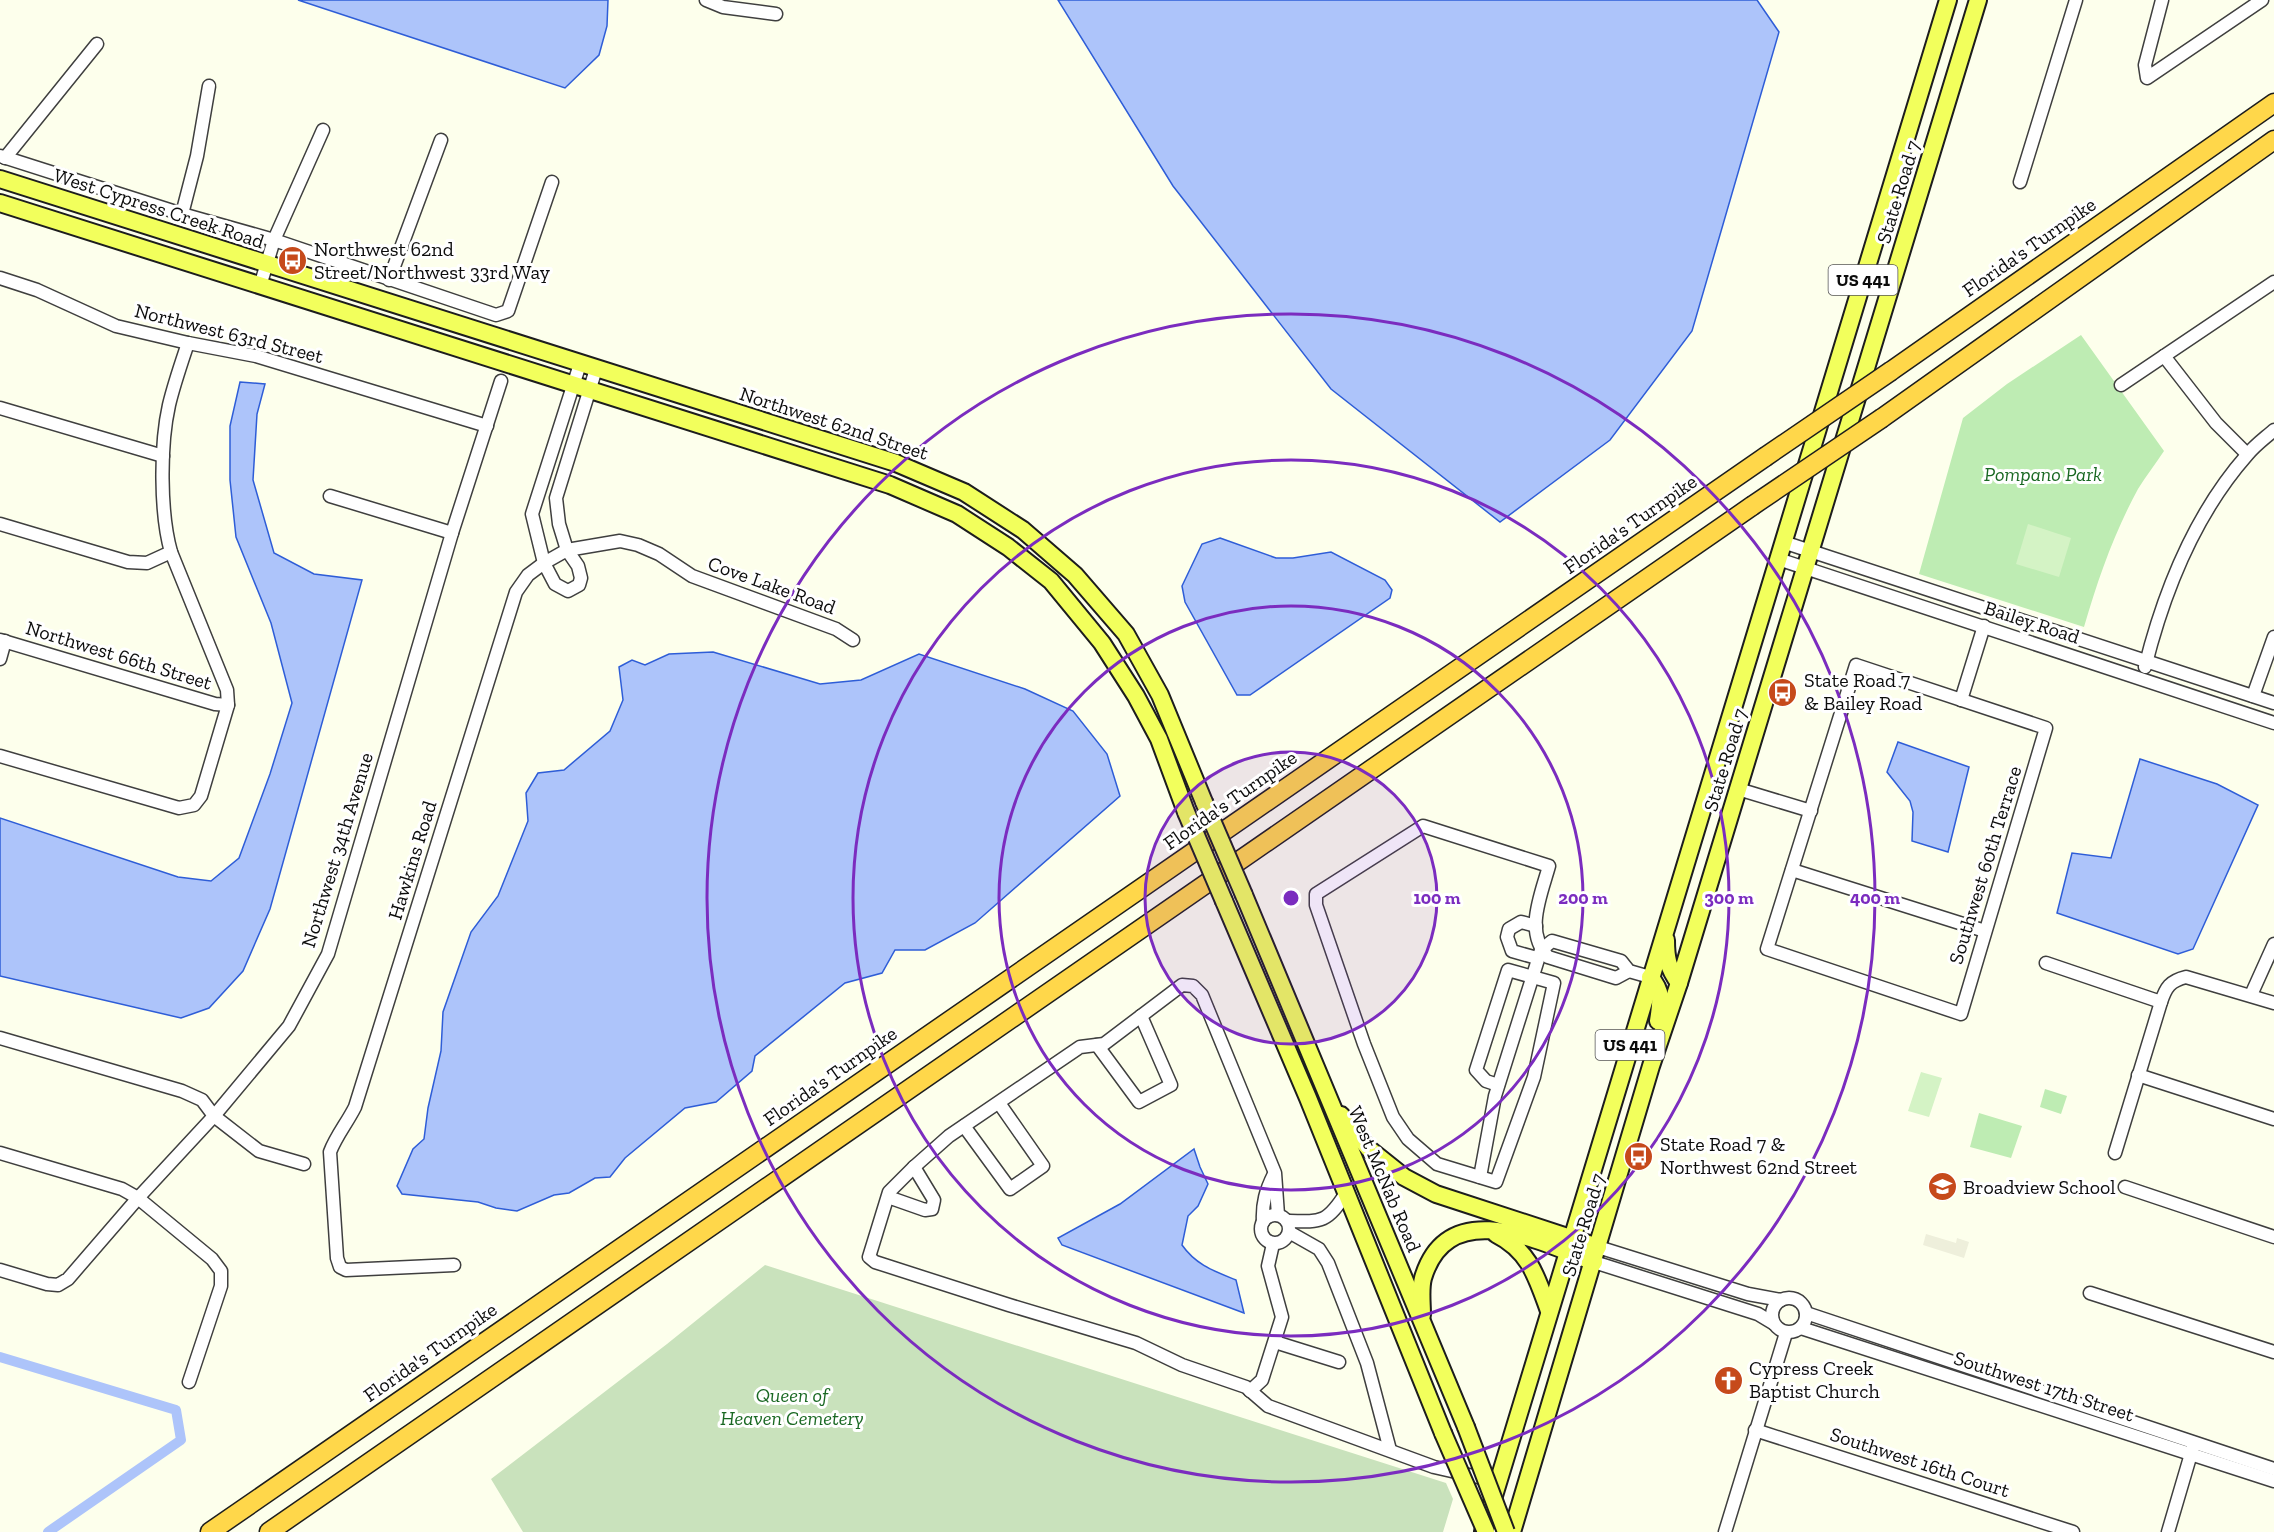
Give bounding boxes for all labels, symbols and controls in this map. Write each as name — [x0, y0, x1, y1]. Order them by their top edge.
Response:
street label: State Road 7 — [1871, 137, 1925, 246]
street label: West Cypress Creek Road — [51, 163, 267, 253]
street label: Florida's Turnpike — [1958, 192, 2100, 302]
place label: Northwest 62nd Street/Northwest 33rd Way — [314, 237, 551, 284]
bus stop icon: Northwest 62nd Street/Northwest 33rd Way — [277, 244, 309, 276]
road number: US 441 — [1828, 265, 1898, 295]
street label: Northwest 63rd Street — [132, 298, 326, 368]
street label: Northwest 62nd Street — [737, 381, 932, 465]
park label: Pompano Park — [1984, 462, 2102, 486]
street label: Florida's Turnpike — [1559, 469, 1701, 579]
street label: Cove Lake Road — [705, 551, 839, 619]
street label: Bailey Road — [1981, 595, 2083, 649]
street label: Northwest 66th Street — [23, 615, 216, 695]
place label: State Road 7 & Bailey Road — [1804, 668, 1922, 715]
bus stop icon: State Road 7 & Bailey Road — [1767, 676, 1799, 708]
street label: State Road 7 — [1698, 705, 1752, 814]
street label: Florida's Turnpike — [1159, 745, 1301, 855]
street label: Northwest 34th Avenue — [296, 750, 378, 950]
street label: Southwest 60th Terrace — [1943, 763, 2027, 967]
street label: Hawkins Road — [383, 798, 441, 922]
text: 100 m — [1413, 887, 1461, 909]
text: 200 m — [1558, 887, 1608, 909]
text: 300 m — [1704, 887, 1754, 909]
text: 400 m — [1850, 887, 1900, 909]
centre of rings — [1281, 888, 1301, 908]
street label: Florida's Turnpike — [759, 1021, 901, 1131]
road number: US 441 — [1596, 1030, 1664, 1060]
street label: West McNab Road — [1343, 1102, 1427, 1256]
place label: State Road 7 & Northwest 62nd Street — [1660, 1132, 1858, 1179]
bus stop icon: State Road 7 & Northwest 62nd Street — [1623, 1140, 1655, 1172]
street label: State Road 7 — [1556, 1170, 1610, 1279]
school or university icon: Broadview School — [1926, 1171, 1958, 1203]
place label: Broadview School — [1963, 1175, 2116, 1199]
street label: Florida's Turnpike — [359, 1297, 501, 1407]
street label: Southwest 17th Street — [1951, 1346, 2138, 1427]
place label: Cypress Creek Baptist Church — [1749, 1356, 1880, 1403]
church icon: Cypress Creek Baptist Church — [1712, 1364, 1744, 1396]
park label: Queen of Heaven Cemetery — [720, 1383, 864, 1430]
street label: Southwest 16th Court — [1827, 1422, 2013, 1502]

